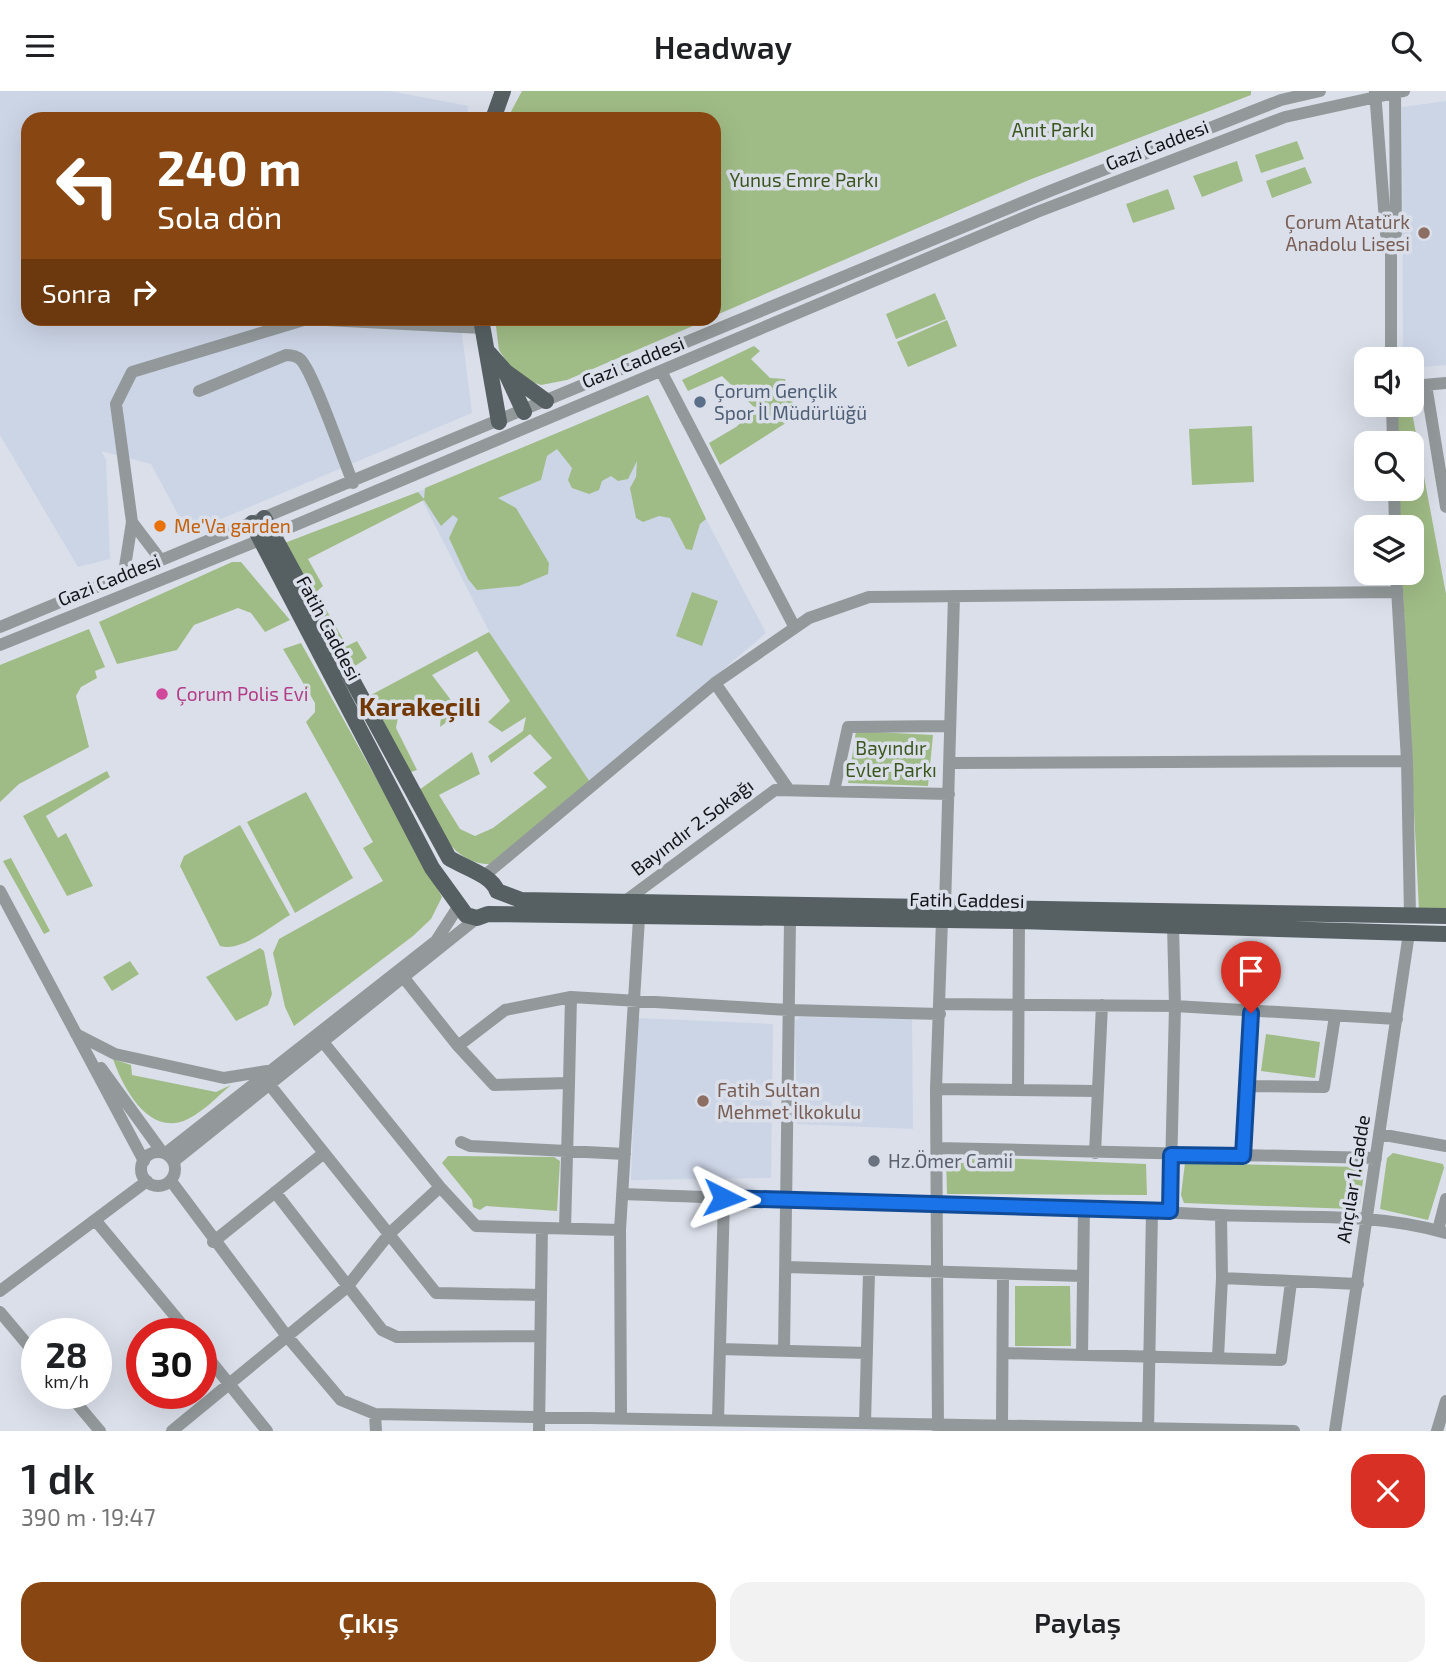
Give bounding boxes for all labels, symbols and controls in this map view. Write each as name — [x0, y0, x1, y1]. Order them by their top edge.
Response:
icon: menu — [21, 27, 59, 65]
text: Headway — [654, 27, 792, 65]
icon: search — [1387, 27, 1425, 65]
street label: Gazi Caddesi — [1102, 114, 1212, 175]
park label: Anıt Parkı — [1012, 118, 1094, 141]
text: 240 m — [157, 137, 301, 196]
icon: left — [42, 140, 133, 231]
park label: Yunus Emre Parkı — [729, 168, 879, 191]
text: Sola dön — [157, 197, 282, 235]
place label: Çorum Atatürk Anadolu Lisesi — [1285, 210, 1410, 255]
marker: Çorum Atatürk Anadolu Lisesi — [1416, 225, 1432, 241]
icon: right — [125, 273, 163, 311]
text: Sonra — [42, 277, 111, 308]
street label: Gazi Caddesi — [578, 331, 687, 393]
map controls — [1354, 347, 1424, 585]
button: sound — [1354, 347, 1424, 417]
place label: Çorum Gençlik Spor İl Müdürlüğü — [714, 379, 867, 424]
marker: Çorum Gençlik Spor İl Müdürlüğü — [692, 394, 708, 410]
button: search — [1354, 431, 1424, 501]
place label: Me'Va garden — [174, 514, 291, 537]
button: layers — [1354, 515, 1424, 585]
marker: Me'Va garden — [152, 518, 168, 534]
street label: Gazi Caddesi — [54, 549, 163, 611]
street label: Fatih Caddesi — [292, 572, 367, 684]
place label: Çorum Polis Evi — [176, 682, 309, 706]
marker: Çorum Polis Evi — [154, 686, 170, 702]
district label: Karakeçili — [359, 690, 481, 723]
park label: Bayındır Evler Parkı — [845, 736, 937, 781]
street label: Bayındır 2.Sokağı — [626, 773, 757, 880]
street label: Fatih Caddesi — [909, 887, 1025, 912]
pin — [1221, 941, 1281, 1013]
icon: arrive — [1232, 952, 1270, 990]
place label: Fatih Sultan Mehmet İlkokulu — [717, 1078, 861, 1123]
marker: Fatih Sultan Mehmet İlkokulu — [695, 1093, 711, 1109]
street label: Ahçılar 1.Cadde — [1331, 1113, 1375, 1245]
place label: Hz.Ömer Camii — [888, 1149, 1013, 1172]
marker: Hz.Ömer Camii — [866, 1153, 882, 1169]
position arrow — [687, 1161, 761, 1235]
speed limit sign: 30 — [126, 1318, 217, 1409]
text: 28 — [45, 1333, 88, 1375]
text: km/h — [44, 1370, 89, 1392]
text: 1 dk — [21, 1452, 95, 1502]
button: close — [1351, 1454, 1425, 1528]
text: 390 m · 19:47 — [21, 1503, 155, 1531]
button: Çıkış — [21, 1582, 716, 1662]
button: Paylaş — [730, 1582, 1425, 1662]

